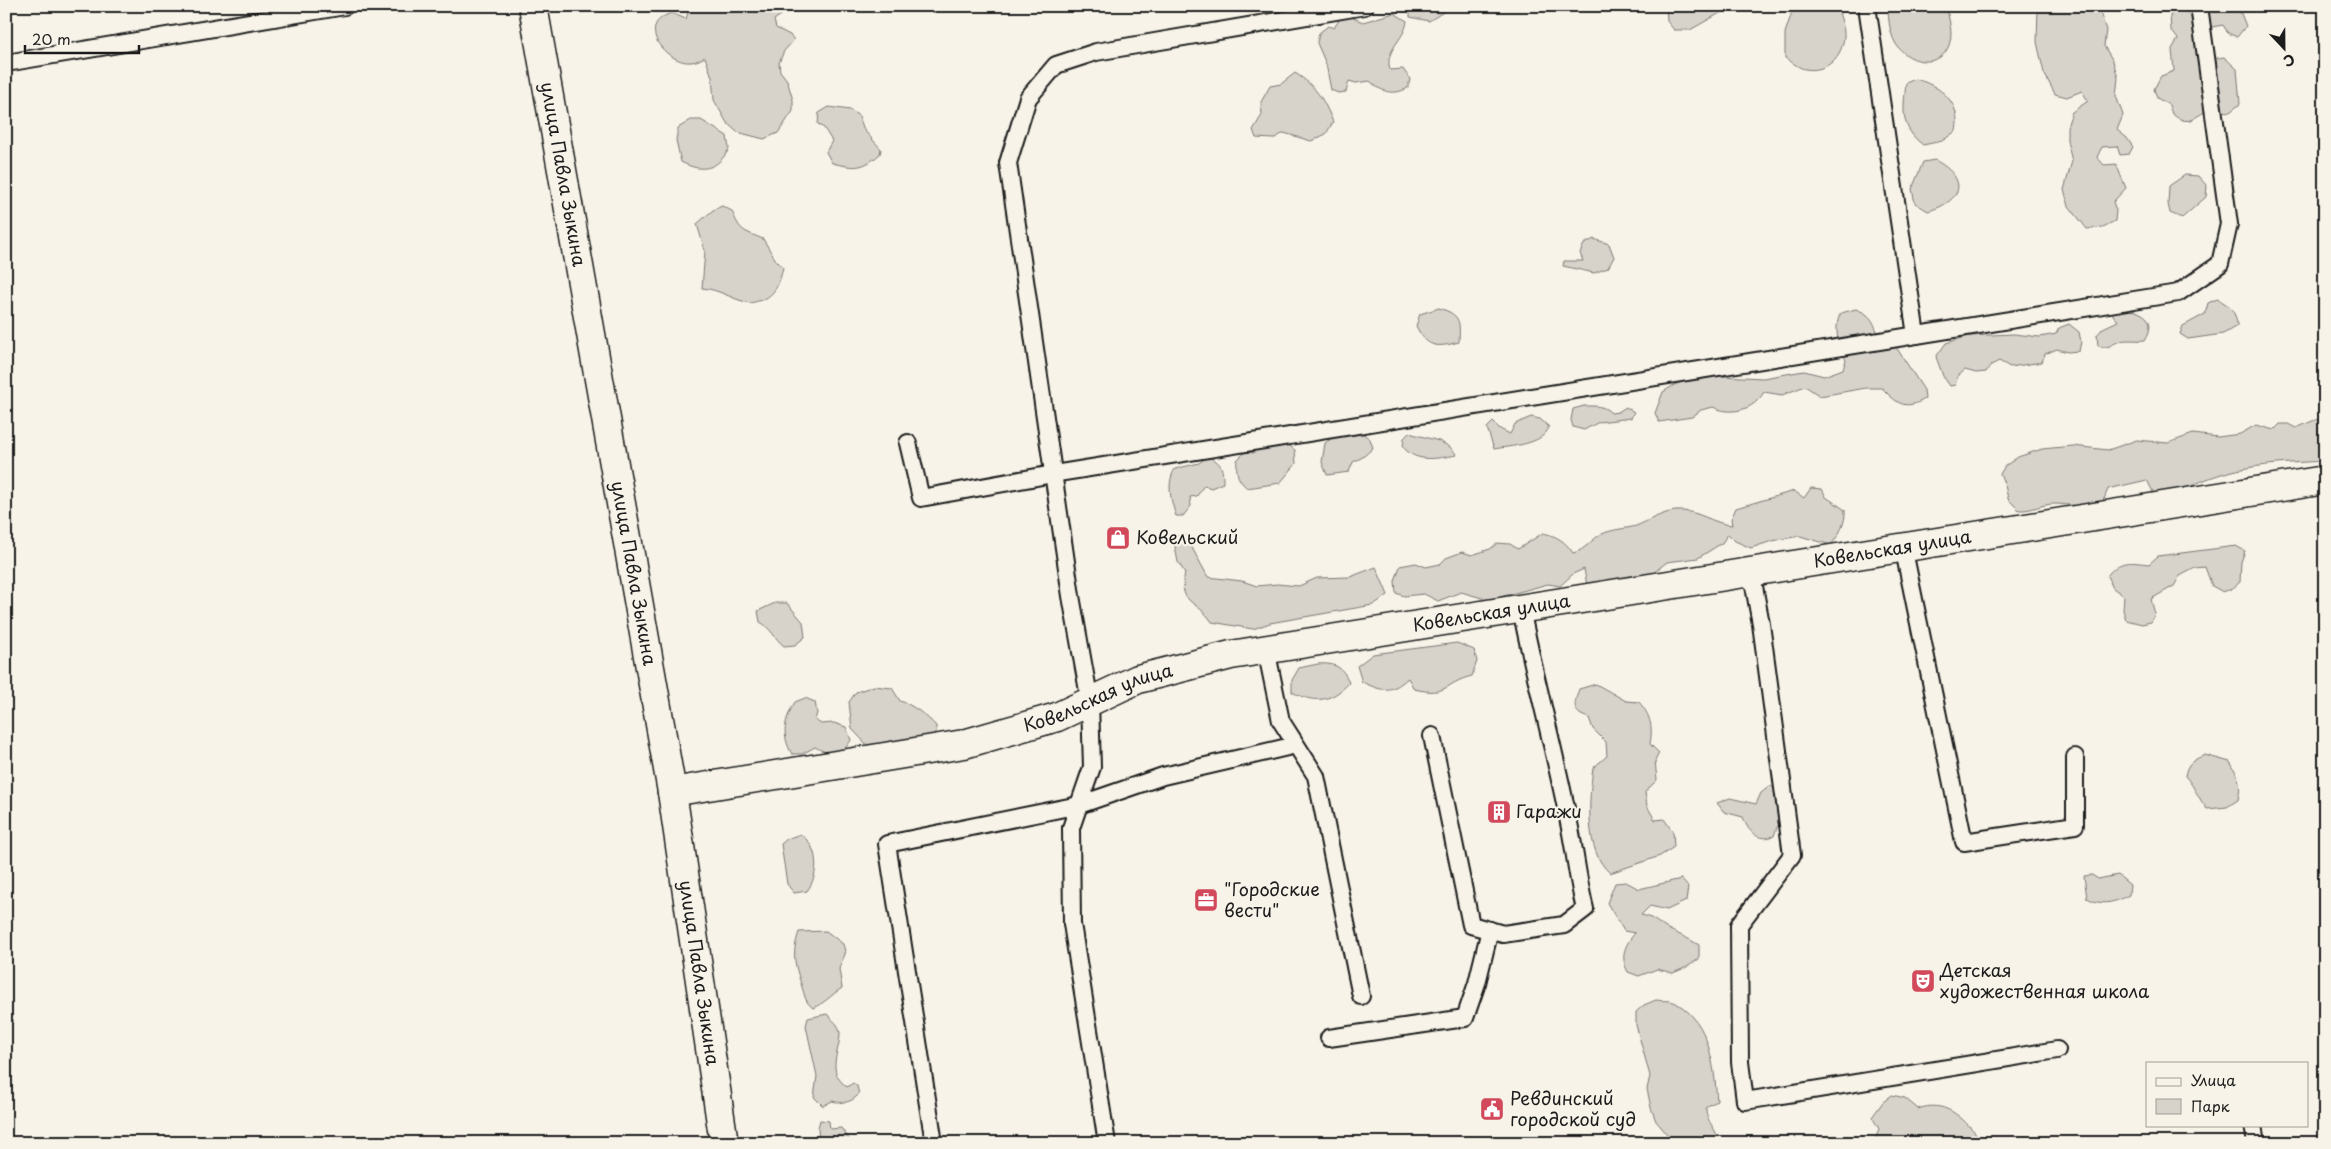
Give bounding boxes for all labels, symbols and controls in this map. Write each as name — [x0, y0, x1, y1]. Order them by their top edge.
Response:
scale bar — [25, 22, 139, 54]
north arrow — [2258, 22, 2308, 72]
text: 20 m — [32, 27, 71, 50]
text: С — [2280, 49, 2298, 72]
street label: улица Павла Зыкина — [535, 80, 594, 269]
street label: улица Павла Зыкина — [605, 479, 664, 668]
street label: Ковельская улица — [1811, 522, 1974, 574]
place label: Ковельский — [1136, 523, 1238, 550]
shop icon: Ковельский — [1105, 525, 1131, 551]
street label: Ковельская улица — [1410, 586, 1573, 638]
street label: Ковельская улица — [1020, 655, 1176, 738]
place label: Гаражи — [1516, 797, 1582, 824]
building icon: Гаражи — [1486, 799, 1512, 825]
place label: "Городские вести" — [1224, 875, 1320, 923]
street label: улица Павла Зыкина — [673, 878, 727, 1068]
office icon: "Городские вести" — [1193, 887, 1219, 913]
place label: Детская художественная школа — [1939, 956, 2150, 1004]
theatre icon: Детская художественная школа — [1910, 968, 1936, 994]
legend — [2146, 1062, 2308, 1126]
text: Улица — [2191, 1068, 2236, 1091]
place label: Ревдинский городской суд — [1510, 1084, 1636, 1132]
text: Парк — [2191, 1094, 2230, 1117]
public building icon: Ревдинский городской суд — [1479, 1096, 1505, 1122]

